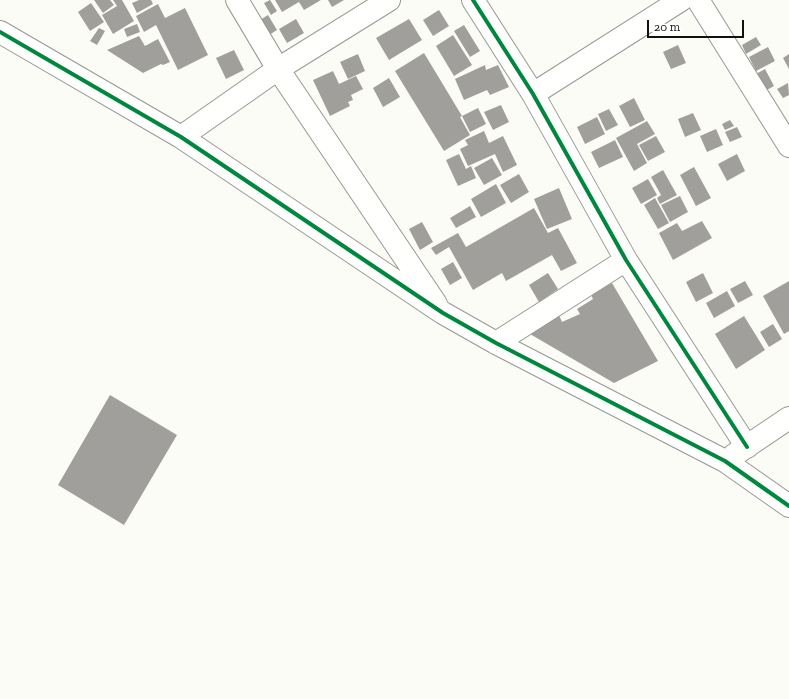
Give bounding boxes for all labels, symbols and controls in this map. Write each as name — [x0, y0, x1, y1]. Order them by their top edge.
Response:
scale bar — [649, 12, 746, 38]
text: 20 m — [654, 20, 680, 34]

